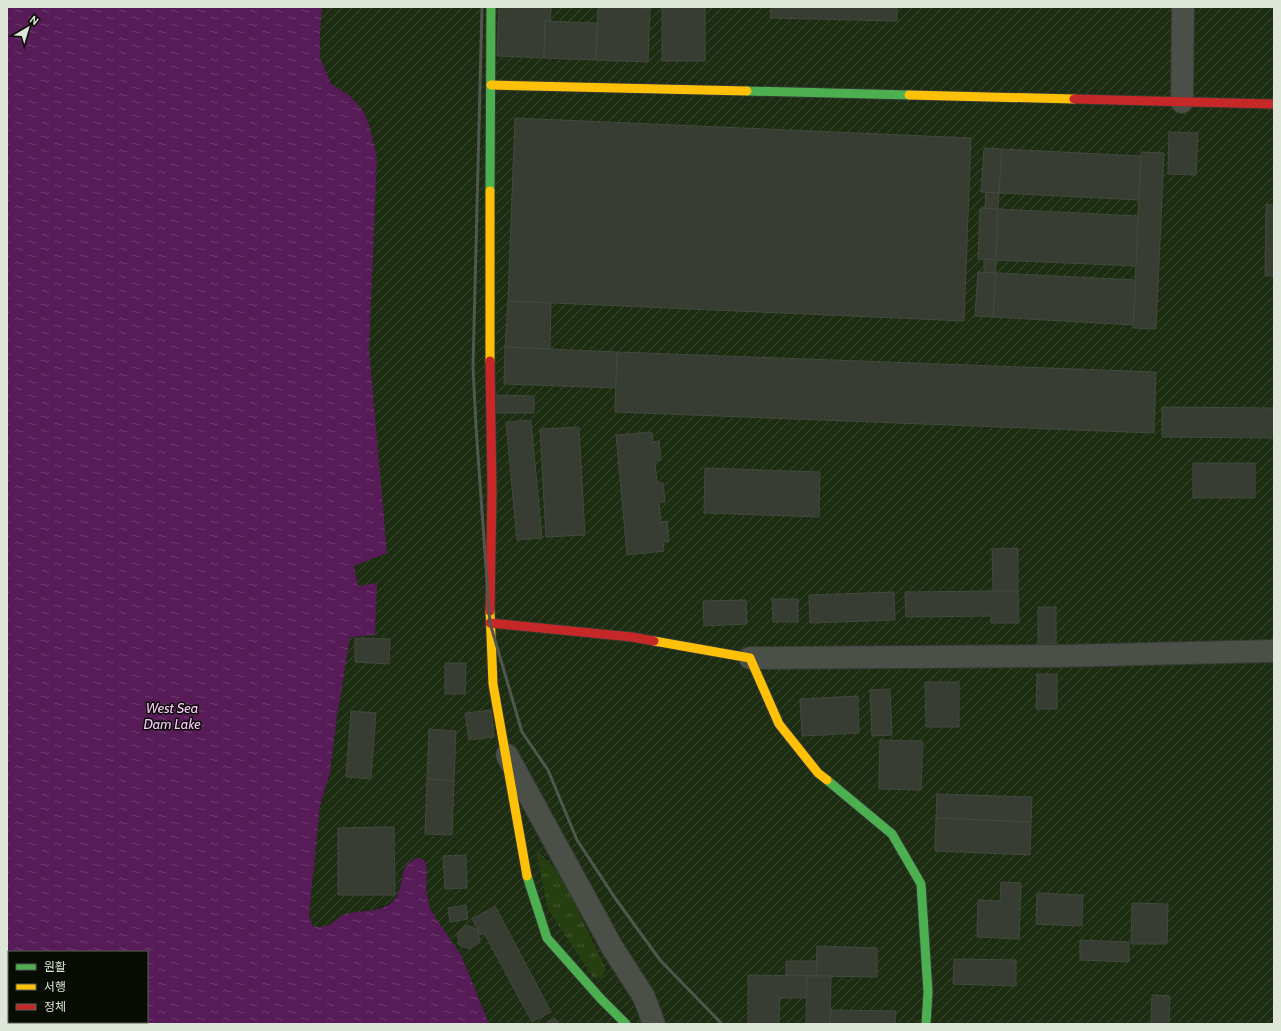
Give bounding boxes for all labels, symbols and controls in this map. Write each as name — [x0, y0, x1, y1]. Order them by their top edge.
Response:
north arrow — [8, 8, 48, 48]
text: N — [27, 12, 42, 28]
water label: West Sea Dam Lake — [143, 699, 201, 733]
legend — [8, 951, 148, 1023]
text: 원활 — [44, 959, 66, 974]
text: 서행 — [44, 979, 66, 994]
text: 정체 — [44, 999, 66, 1014]

